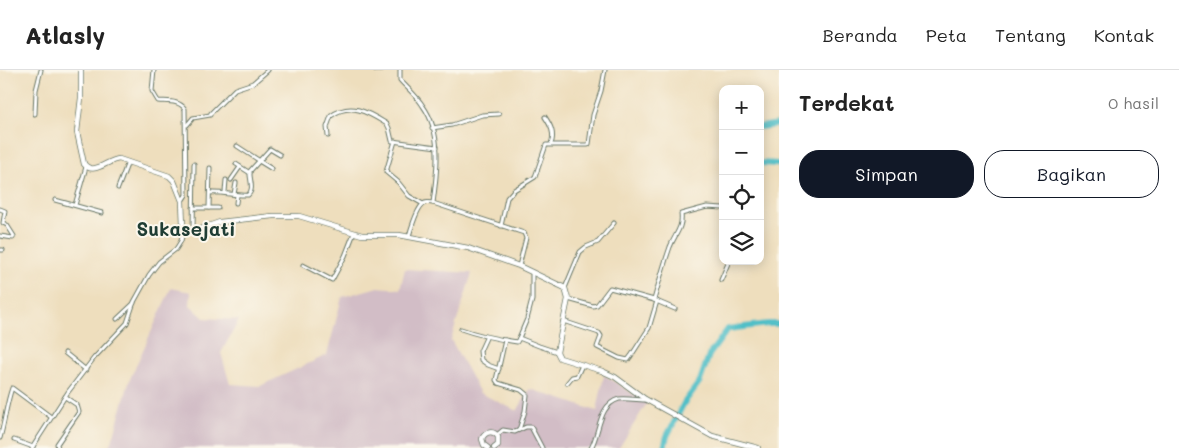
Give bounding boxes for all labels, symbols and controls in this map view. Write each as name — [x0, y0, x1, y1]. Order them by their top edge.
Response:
text: Atlasly — [25, 19, 105, 50]
text: Beranda — [823, 23, 898, 47]
text: Peta — [926, 23, 967, 47]
text: Tentang — [995, 23, 1066, 47]
text: Kontak — [1094, 23, 1154, 47]
map controls — [719, 85, 764, 265]
button: + — [719, 85, 764, 130]
text: Terdekat — [799, 89, 894, 116]
text: 0 hasil — [1108, 92, 1159, 113]
button: − — [719, 130, 764, 175]
button: Simpan — [799, 150, 974, 198]
button: Bagikan — [984, 150, 1159, 198]
button: locate — [719, 175, 764, 220]
district label: Sukasejati — [136, 216, 236, 241]
button: layers — [719, 220, 764, 265]

